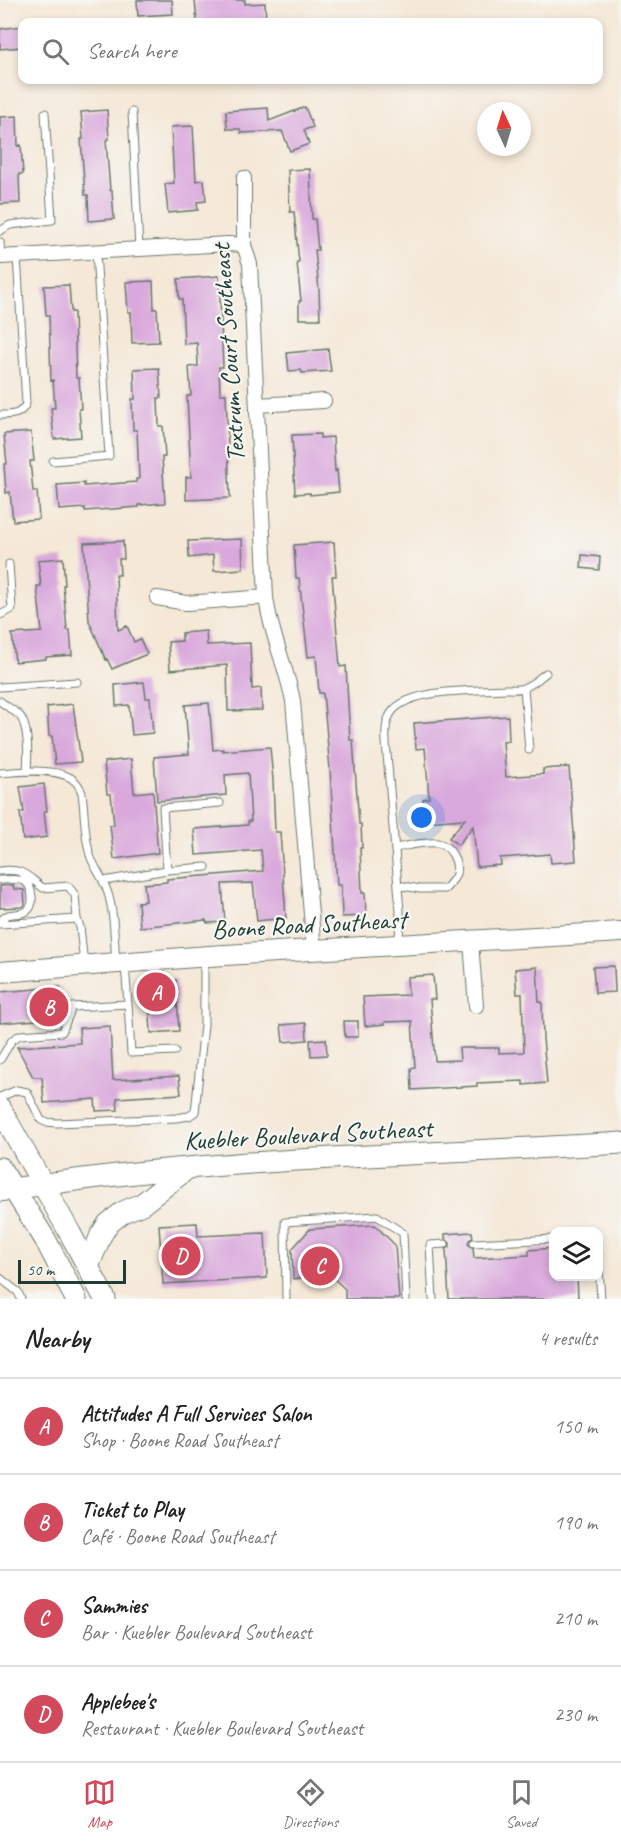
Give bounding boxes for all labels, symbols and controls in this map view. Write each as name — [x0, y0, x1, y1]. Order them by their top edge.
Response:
search box — [18, 18, 603, 84]
icon: search — [39, 35, 72, 68]
text: Search here — [87, 37, 177, 65]
north arrow — [477, 102, 531, 156]
street label: Textrum Court Southeast — [204, 240, 253, 463]
your location — [407, 803, 436, 832]
street label: Boone Road Southeast — [211, 903, 411, 946]
pin: A — [136, 970, 176, 1014]
pin: B — [29, 984, 68, 1030]
street label: Kuebler Boulevard Southeast — [183, 1111, 435, 1157]
map controls — [549, 1227, 603, 1281]
button: layers — [549, 1227, 603, 1281]
pin: D — [162, 1234, 201, 1278]
pin: C — [300, 1244, 340, 1288]
scale bar — [18, 1257, 126, 1284]
text: 50 m — [27, 1260, 54, 1280]
text: Nearby — [24, 1322, 89, 1355]
text: 4 results — [538, 1326, 597, 1351]
text: Attitudes A Full Services Salon — [81, 1400, 312, 1428]
text: A — [38, 1414, 49, 1439]
text: 150 m — [554, 1414, 597, 1439]
text: Shop · Boone Road Southeast — [81, 1428, 278, 1453]
text: Ticket to Play — [81, 1496, 184, 1524]
text: B — [38, 1510, 49, 1535]
text: 190 m — [554, 1510, 597, 1535]
text: Café · Boone Road Southeast — [81, 1524, 275, 1549]
text: Sammies — [81, 1592, 147, 1620]
text: C — [39, 1606, 48, 1631]
text: 210 m — [554, 1606, 597, 1631]
text: Bar · Kuebler Boulevard Southeast — [81, 1620, 312, 1645]
text: Applebee's — [81, 1688, 155, 1716]
text: D — [38, 1702, 49, 1727]
text: 230 m — [554, 1702, 597, 1727]
text: Restaurant · Kuebler Boulevard Southeast — [81, 1716, 363, 1741]
tab: Map — [83, 1776, 116, 1832]
tab: Directions — [283, 1776, 338, 1832]
tab: Saved — [505, 1776, 538, 1832]

